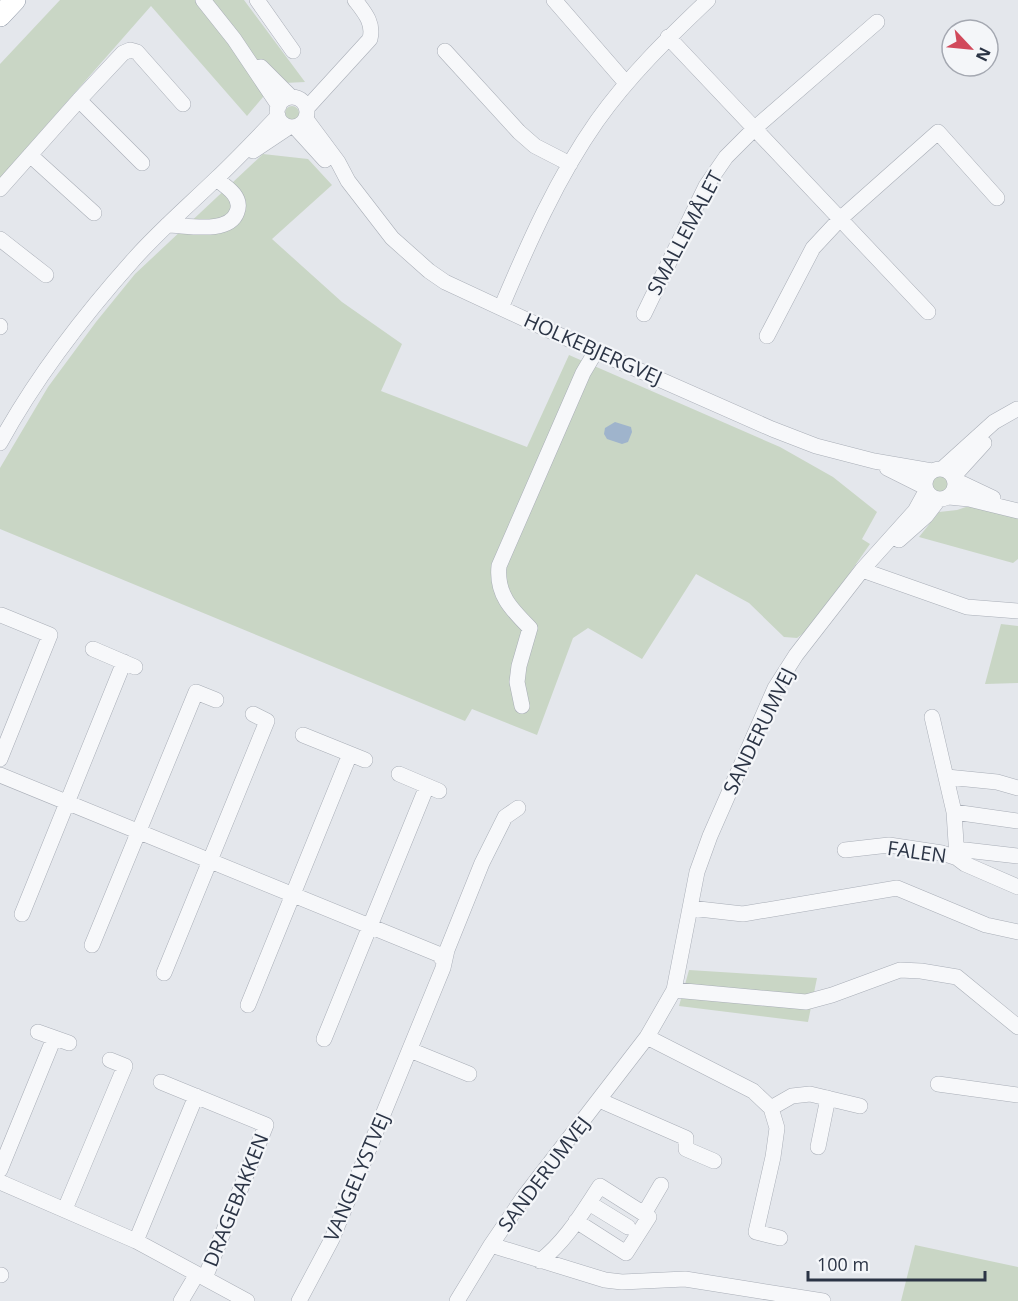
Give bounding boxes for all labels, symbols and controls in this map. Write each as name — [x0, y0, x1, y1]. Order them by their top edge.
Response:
north arrow — [940, 18, 1000, 78]
text: N — [971, 44, 996, 65]
street label: SMALLEMÅLET — [641, 166, 729, 299]
street label: HOLKEBJERGVEJ — [520, 306, 667, 391]
street label: SANDERUMVEJ — [716, 663, 801, 799]
street label: FALEN — [886, 834, 948, 869]
street label: VANGELYSTVEJ — [317, 1108, 396, 1245]
street label: SANDERUMVEJ — [491, 1111, 596, 1237]
street label: DRAGEBAKKEN — [197, 1129, 275, 1270]
scale bar — [808, 1244, 985, 1282]
text: 100 m — [817, 1252, 869, 1276]

